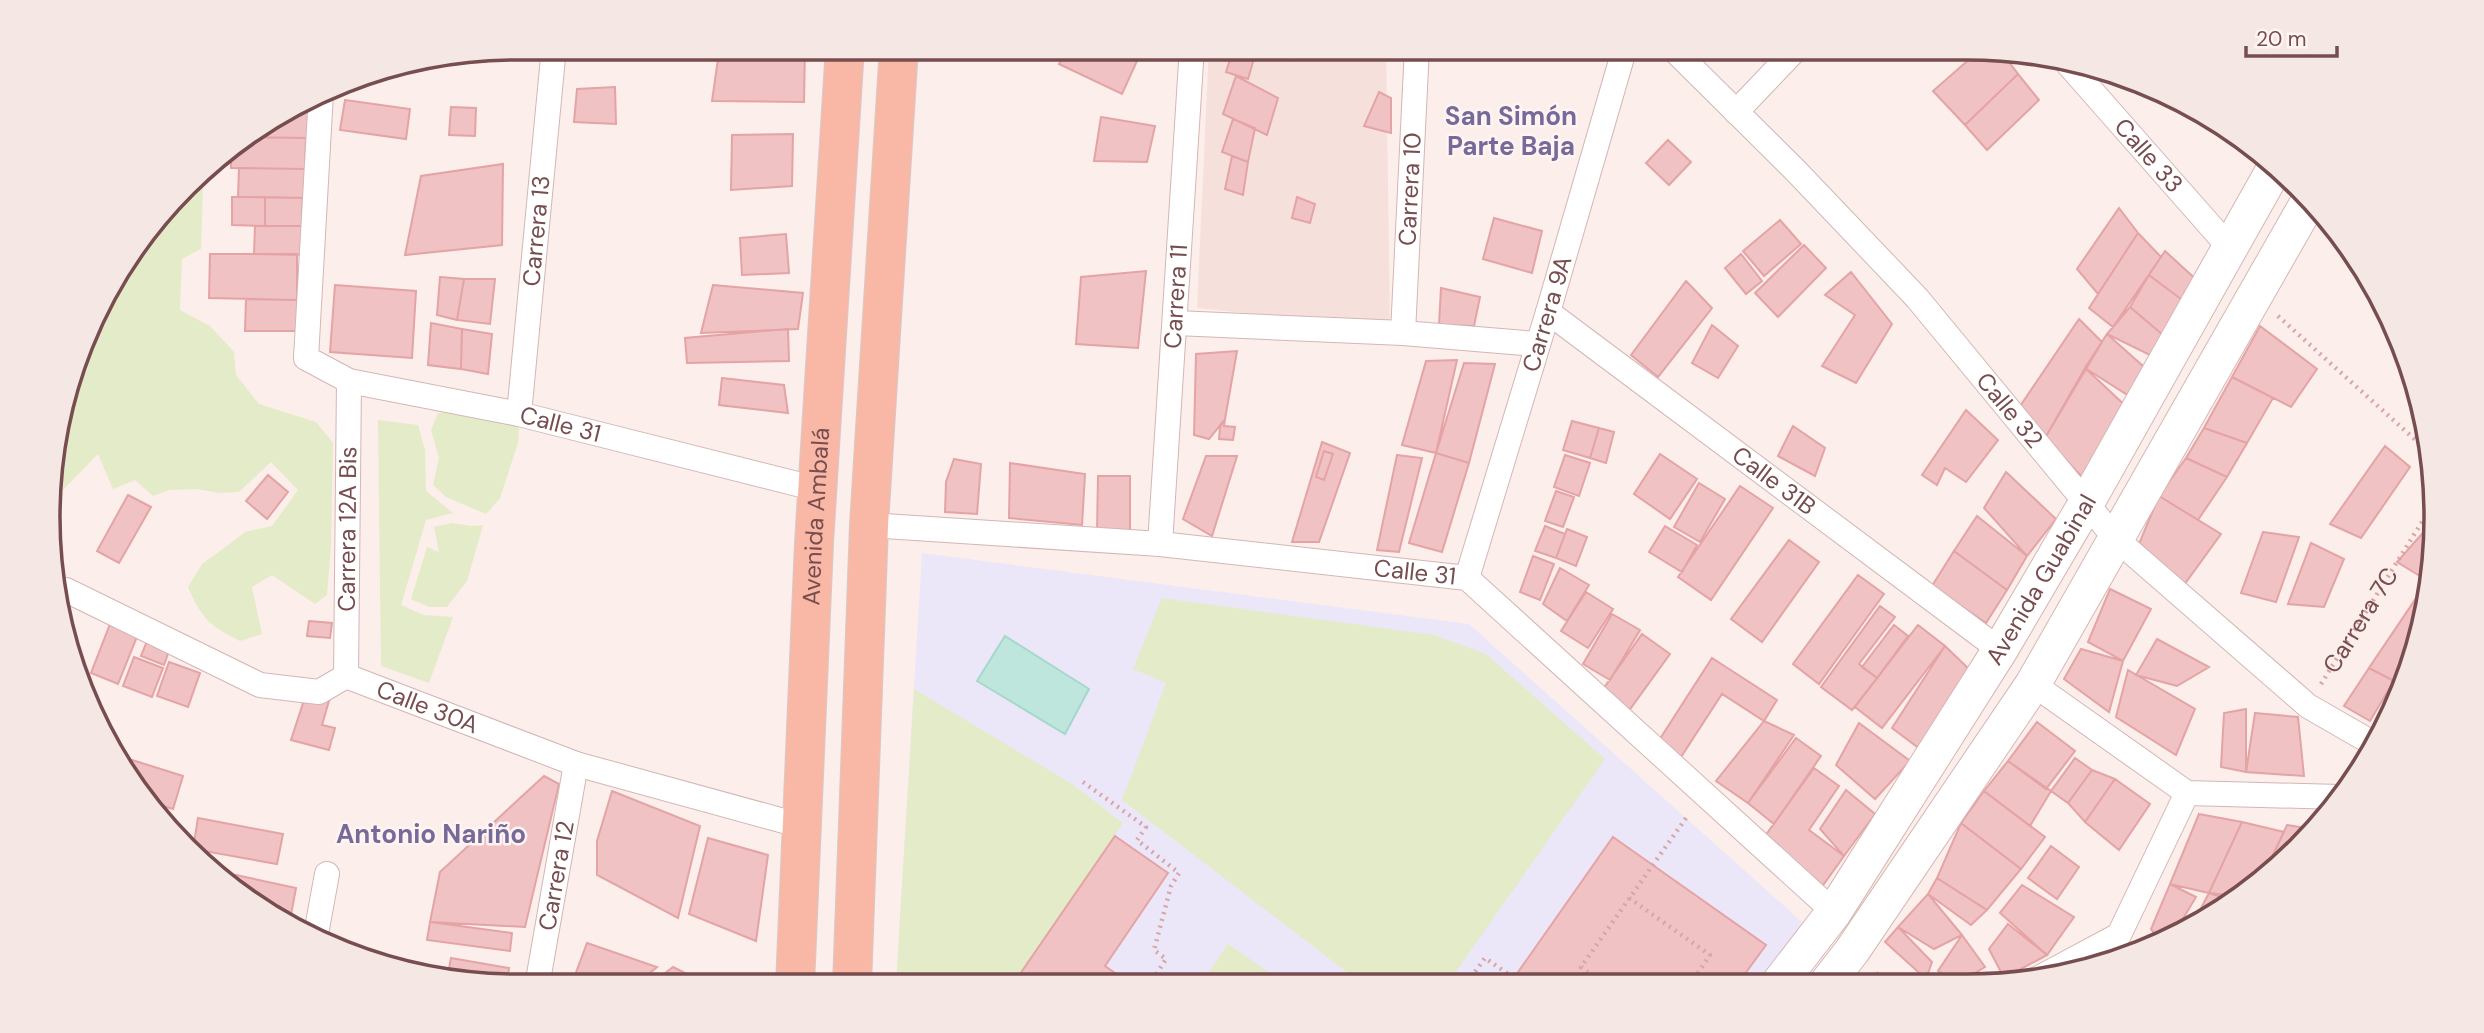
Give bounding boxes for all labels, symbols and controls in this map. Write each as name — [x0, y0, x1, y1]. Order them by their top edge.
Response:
scale bar — [2246, 14, 2337, 58]
text: 20 m — [2256, 25, 2307, 53]
district label: San Simón Parte Baja — [1445, 99, 1577, 163]
street label: Calle 33 — [2108, 111, 2190, 199]
street label: Carrera 10 — [1391, 132, 1428, 247]
street label: Carrera 13 — [515, 174, 557, 288]
street label: Carrera 11 — [1157, 243, 1194, 350]
street label: Carrera 9A — [1515, 252, 1579, 375]
street label: Calle 32 — [1970, 366, 2050, 454]
street label: Calle 31 — [517, 399, 604, 449]
street label: Avenida Ambalá — [795, 426, 836, 606]
street label: Calle 31B — [1726, 439, 1822, 522]
street label: Carrera 12A Bis — [331, 446, 363, 612]
street label: Avenida Guabinal — [1979, 489, 2103, 671]
street label: Calle 31 — [1372, 552, 1457, 592]
street label: Carrera 7C — [2316, 561, 2405, 679]
street label: Calle 30A — [372, 673, 483, 740]
district label: Antonio Nariño — [336, 817, 526, 851]
street label: Carrera 12 — [531, 818, 581, 933]

